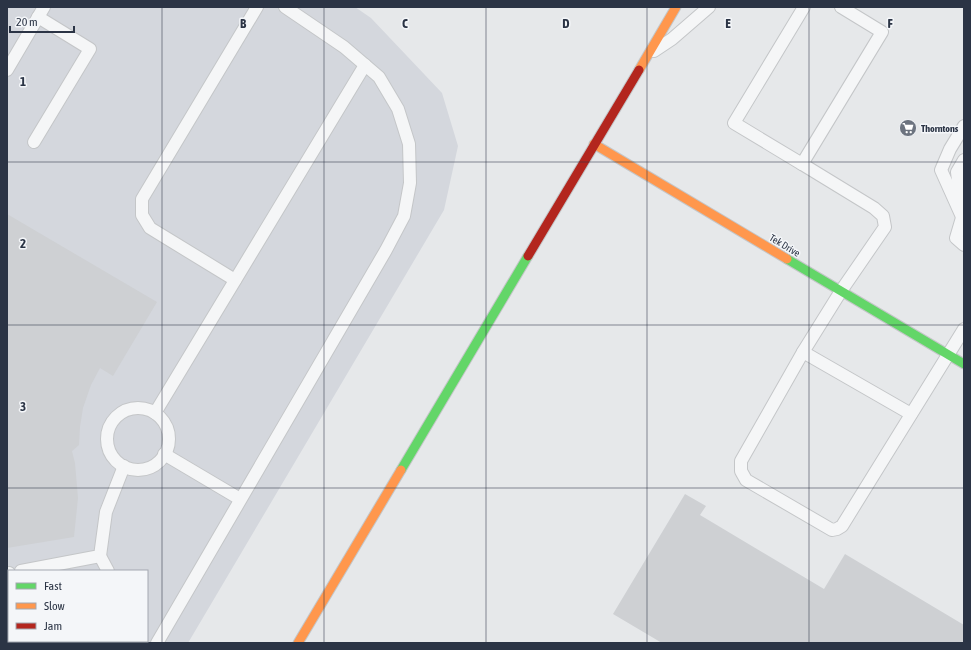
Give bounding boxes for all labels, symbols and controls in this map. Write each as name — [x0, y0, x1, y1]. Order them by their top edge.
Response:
scale bar — [10, 8, 74, 34]
text: 20 m — [16, 15, 38, 29]
text: B — [240, 16, 247, 31]
text: C — [402, 16, 408, 31]
text: D — [562, 16, 570, 31]
text: E — [725, 16, 731, 31]
text: F — [887, 16, 893, 31]
text: 1 — [20, 74, 26, 89]
supermarket icon: Thorntons — [898, 118, 918, 138]
place label: Thorntons — [921, 123, 959, 134]
street label: Tek Drive — [768, 232, 802, 259]
text: 2 — [20, 236, 26, 251]
text: 3 — [20, 399, 26, 414]
legend — [8, 570, 148, 642]
text: Fast — [44, 579, 62, 593]
text: Slow — [44, 599, 65, 613]
text: Jam — [44, 619, 62, 633]

